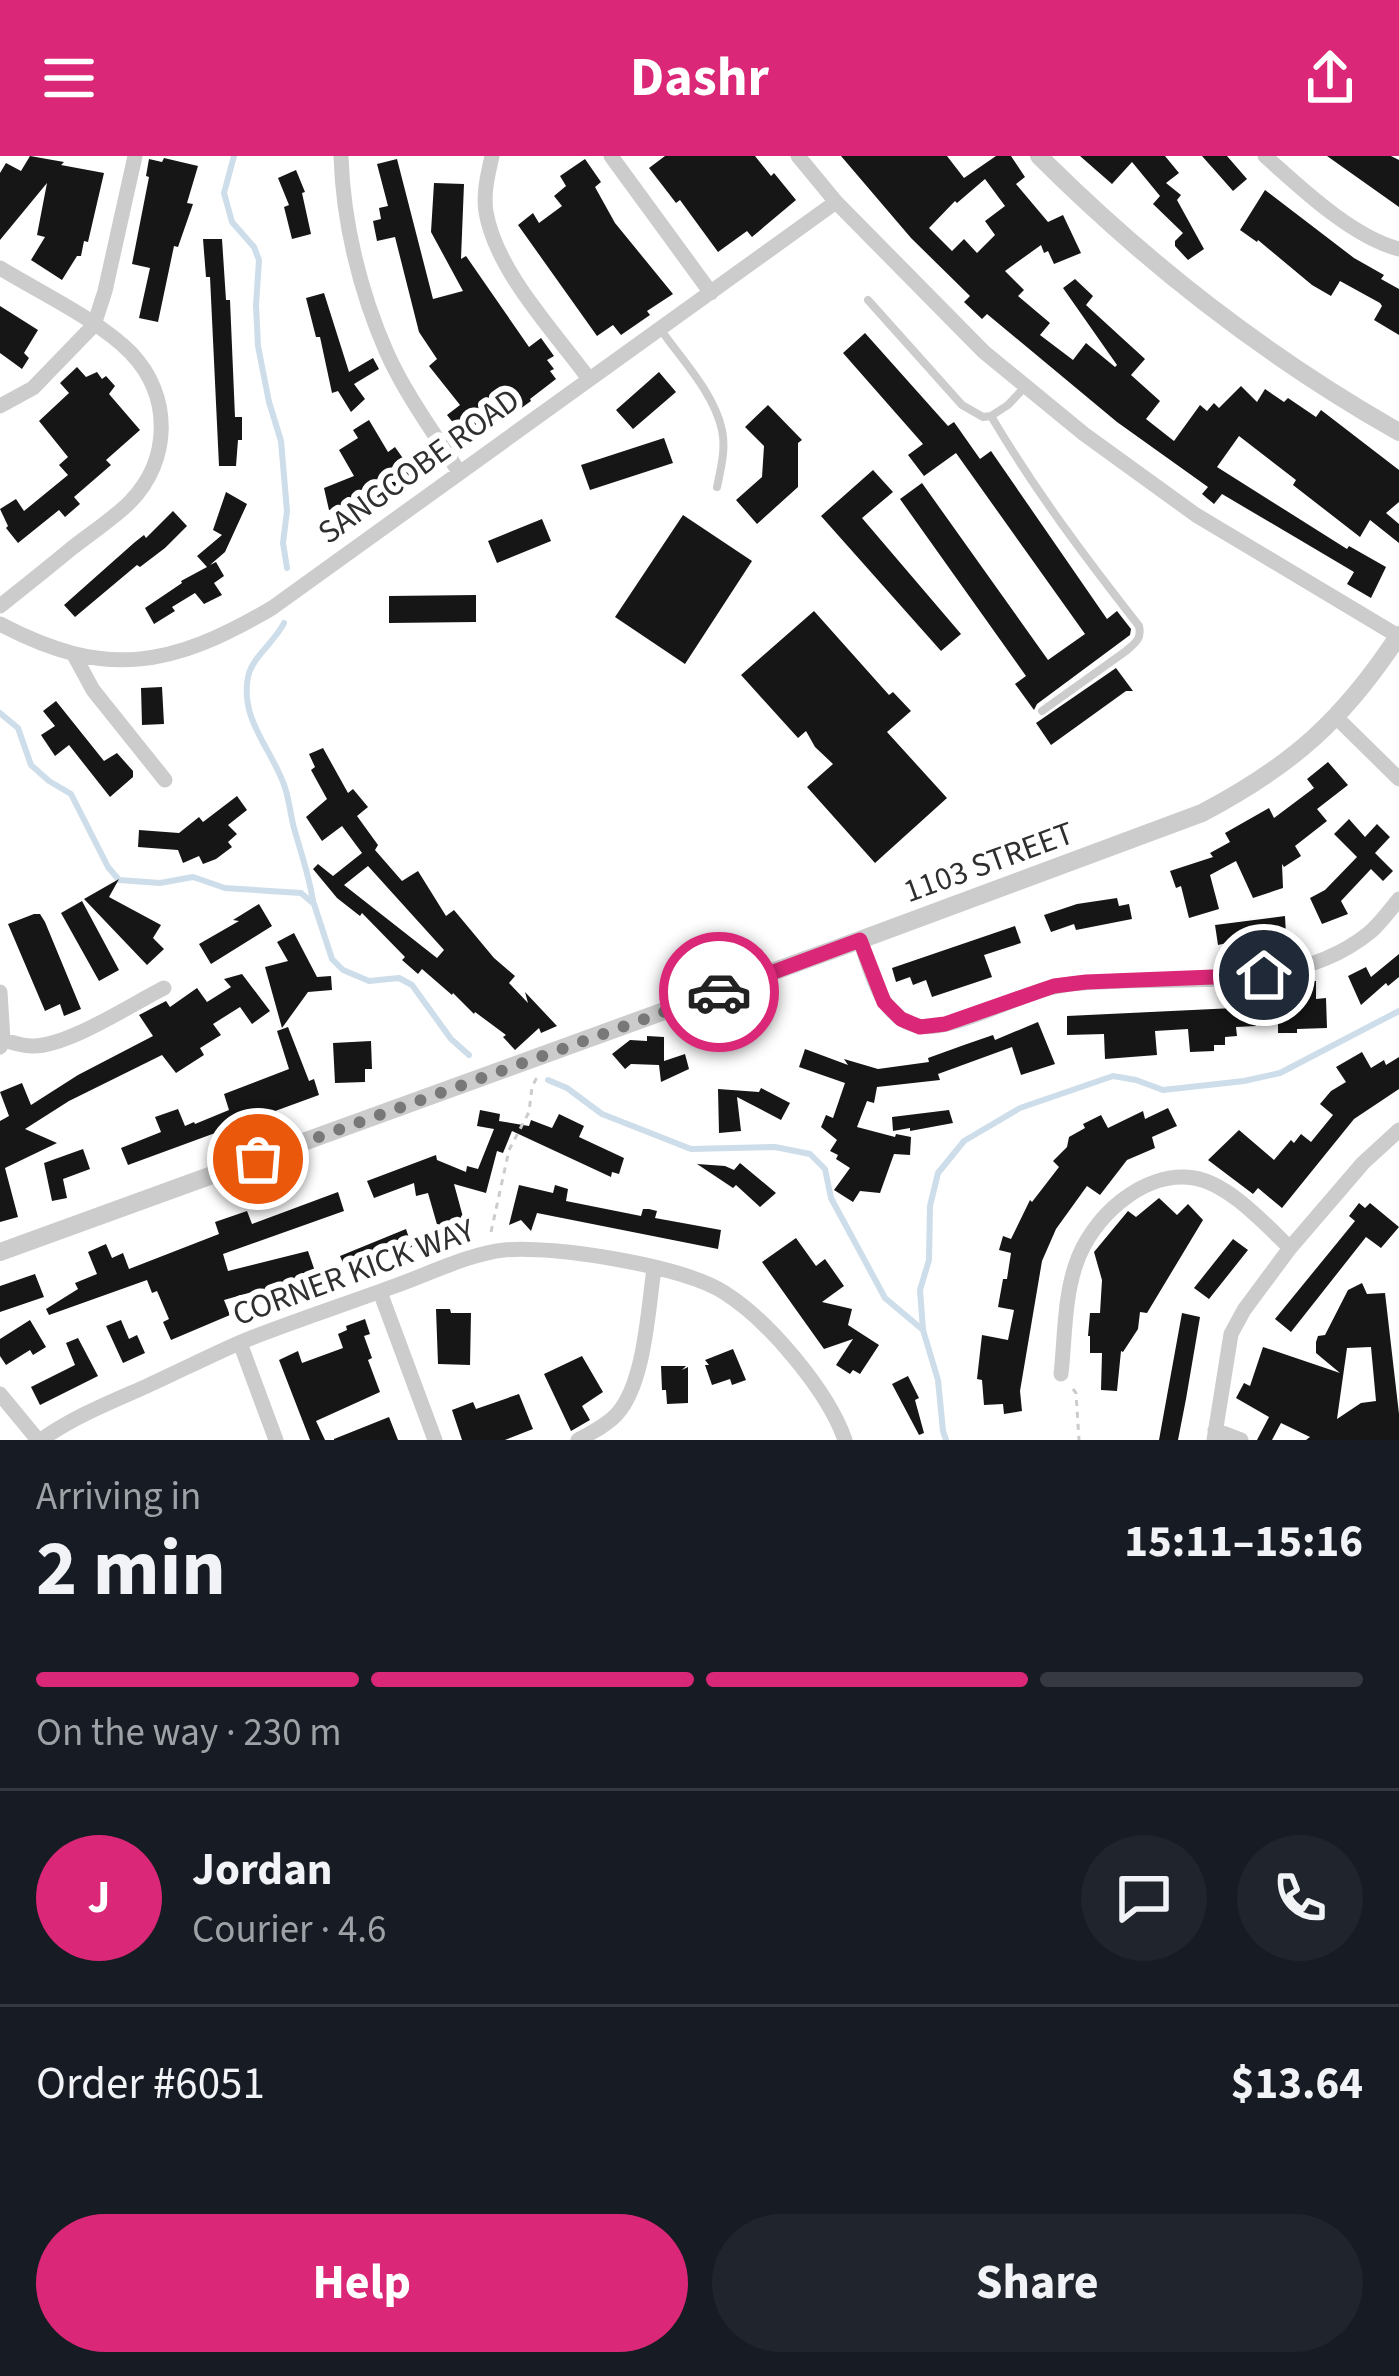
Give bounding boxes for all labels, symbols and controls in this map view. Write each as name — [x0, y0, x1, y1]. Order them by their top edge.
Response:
text: Dashr — [630, 40, 769, 117]
icon: menu — [36, 45, 102, 111]
icon: share — [1297, 45, 1363, 111]
street label: SANGCOBE ROAD — [308, 377, 529, 555]
street label: 1103 STREET — [897, 810, 1080, 915]
pin — [1213, 924, 1315, 1026]
courier — [659, 932, 779, 1052]
icon: home — [1231, 942, 1297, 1008]
icon: car — [686, 959, 752, 1025]
pin — [207, 1108, 309, 1210]
icon: bag — [225, 1126, 291, 1192]
street label: CORNER KICK WAY — [226, 1207, 481, 1338]
text: Arriving in — [36, 1469, 201, 1525]
text: 15:11–15:16 — [1124, 1510, 1363, 1574]
text: 2 min — [36, 1514, 226, 1625]
text: On the way · 230 m — [36, 1705, 342, 1761]
button: chat — [1081, 1835, 1207, 1961]
button: phone — [1237, 1835, 1363, 1961]
text: Jordan — [192, 1838, 333, 1902]
text: J — [88, 1866, 110, 1930]
text: Courier · 4.6 — [192, 1902, 386, 1958]
text: Order #6051 — [36, 2052, 265, 2116]
text: $13.64 — [1231, 2052, 1363, 2116]
button: Help — [36, 2214, 688, 2352]
button: Share — [712, 2214, 1363, 2352]

